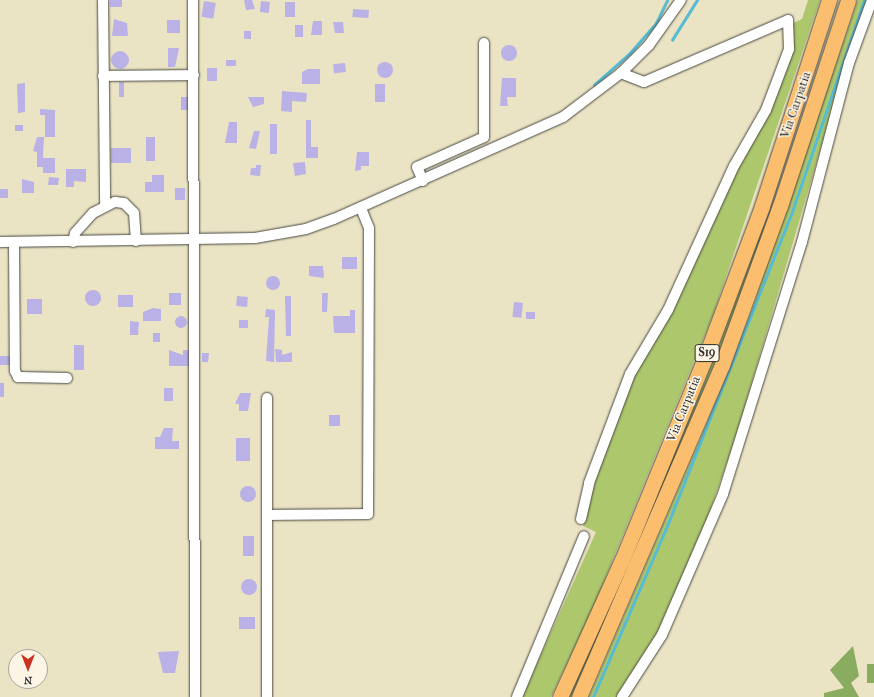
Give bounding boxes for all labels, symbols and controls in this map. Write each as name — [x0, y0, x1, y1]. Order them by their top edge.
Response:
street label: Via Carpatia — [777, 70, 815, 140]
road number: S19 — [694, 343, 720, 363]
street label: Via Carpatia — [664, 374, 704, 444]
north arrow — [8, 649, 48, 689]
text: N — [24, 674, 32, 687]

